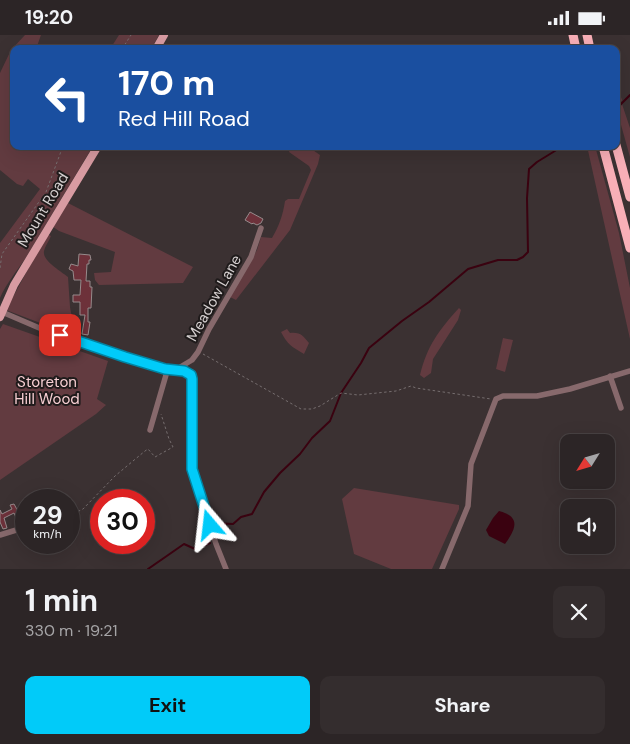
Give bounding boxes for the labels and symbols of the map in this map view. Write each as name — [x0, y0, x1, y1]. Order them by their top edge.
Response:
street label: Mount Road — [13, 169, 73, 251]
street label: Meadow Lane — [182, 251, 246, 345]
pin — [39, 314, 81, 356]
park label: Storeton Hill Wood — [14, 372, 80, 409]
north arrow — [560, 434, 615, 489]
speed limit sign: 30 — [90, 489, 155, 554]
position arrow — [183, 498, 235, 550]

